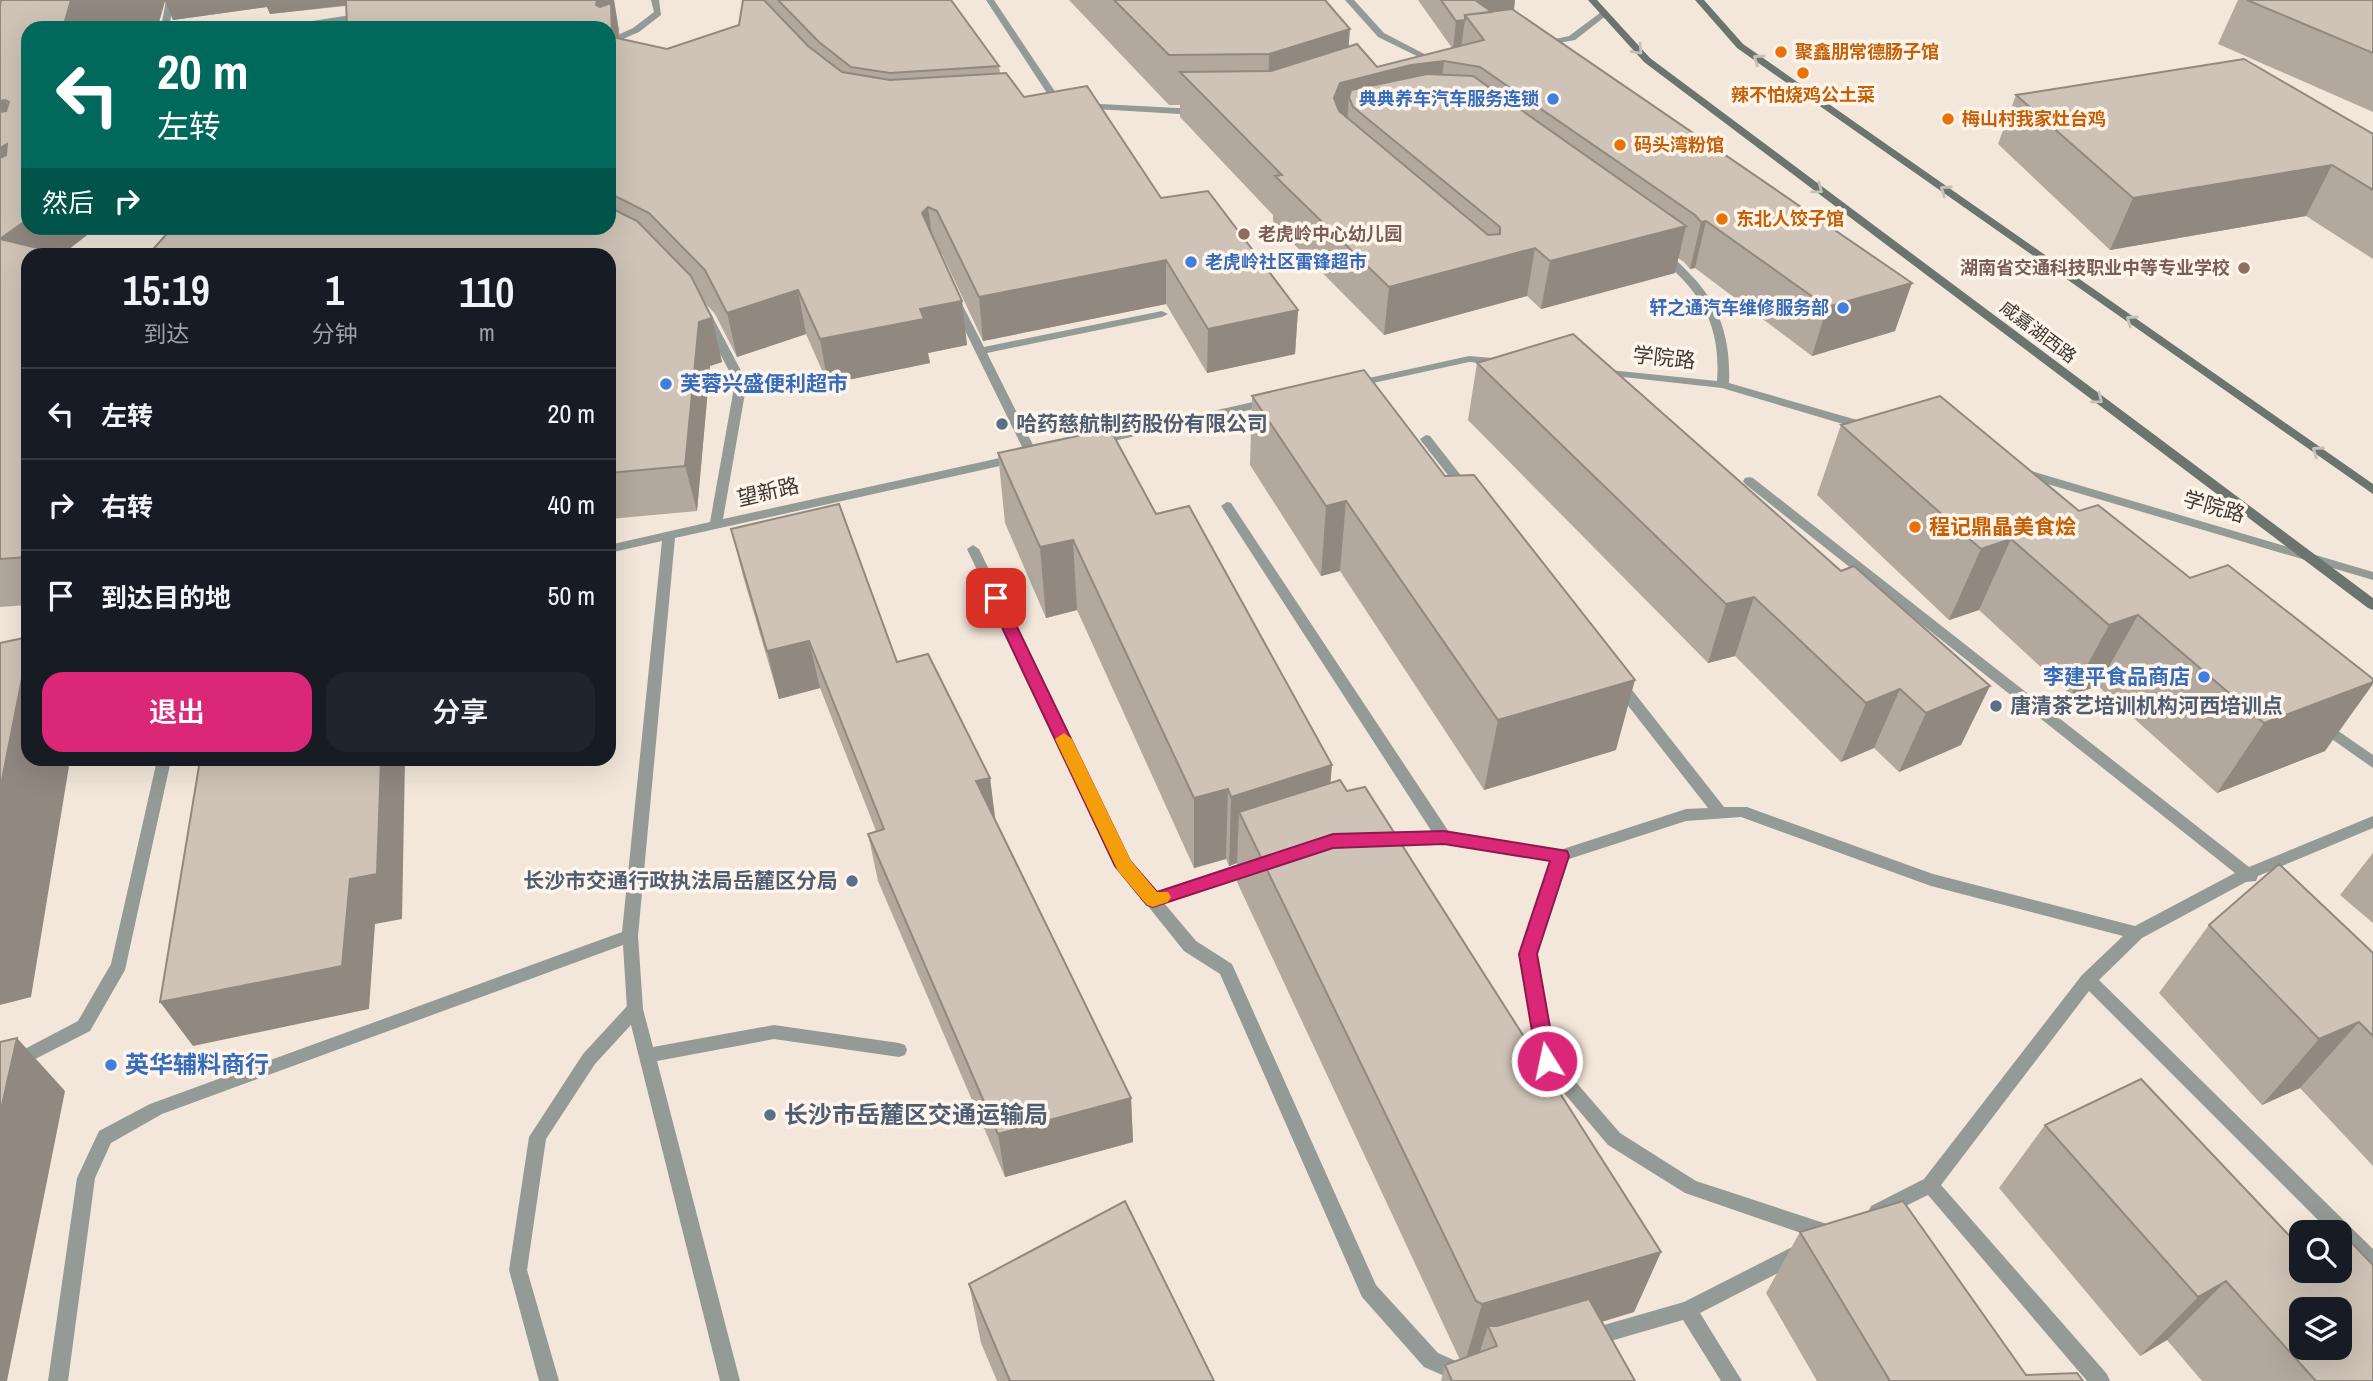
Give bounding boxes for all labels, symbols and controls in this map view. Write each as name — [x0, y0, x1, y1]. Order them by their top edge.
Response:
text: 20 m — [157, 38, 249, 104]
place label: 聚鑫朋常德肠子馆 — [1795, 39, 1939, 64]
one-way arrow — [1630, 42, 1642, 55]
marker: 聚鑫朋常德肠子馆 — [1773, 44, 1789, 60]
icon: left — [42, 49, 133, 140]
one-way arrow — [1753, 55, 1766, 67]
marker: 辣不怕烧鸡公土菜 — [1795, 65, 1811, 81]
place label: 辣不怕烧鸡公土菜 — [1731, 82, 1875, 107]
place label: 典典养车汽车服务连锁 — [1359, 86, 1539, 111]
marker: 典典养车汽车服务连锁 — [1545, 91, 1561, 107]
text: 左转 — [157, 105, 221, 148]
place label: 梅山村我家灶台鸡 — [1962, 106, 2106, 131]
marker: 梅山村我家灶台鸡 — [1940, 111, 1956, 127]
place label: 码头湾粉馆 — [1634, 132, 1724, 157]
marker: 码头湾粉馆 — [1612, 137, 1628, 153]
one-way arrow — [1811, 180, 1823, 193]
icon: right — [108, 182, 146, 220]
text: 然后 — [42, 185, 94, 220]
one-way arrow — [1940, 185, 1952, 198]
place label: 东北人饺子馆 — [1736, 206, 1844, 231]
marker: 东北人饺子馆 — [1714, 211, 1730, 227]
place label: 老虎岭中心幼儿园 — [1258, 221, 1402, 246]
marker: 老虎岭中心幼儿园 — [1236, 226, 1252, 242]
place label: 老虎岭社区雷锋超市 — [1205, 249, 1367, 274]
marker: 老虎岭社区雷锋超市 — [1183, 254, 1199, 270]
place label: 湖南省交通科技职业中等专业学校 — [1960, 255, 2230, 280]
marker: 湖南省交通科技职业中等专业学校 — [2236, 260, 2252, 276]
text: 15:19 — [123, 262, 210, 318]
text: 1 — [325, 262, 344, 318]
text: 110 — [459, 264, 514, 320]
place label: 轩之通汽车维修服务部 — [1649, 295, 1829, 320]
street label: 咸嘉湖西路 — [1995, 295, 2082, 369]
marker: 轩之通汽车维修服务部 — [1835, 300, 1851, 316]
one-way arrow — [2126, 316, 2139, 328]
text: m — [479, 317, 495, 348]
text: 到达 — [143, 318, 189, 349]
text: 分钟 — [312, 318, 358, 349]
street label: 学院路 — [1631, 340, 1697, 375]
place label: 芙蓉兴盛便利超市 — [680, 369, 848, 398]
marker: 芙蓉兴盛便利超市 — [658, 376, 674, 392]
one-way arrow — [2091, 390, 2103, 403]
icon: left — [42, 395, 80, 433]
text: 20 m — [548, 396, 595, 431]
text: 左转 — [101, 398, 153, 433]
place label: 哈药慈航制药股份有限公司 — [1016, 409, 1268, 438]
marker: 哈药慈航制药股份有限公司 — [994, 416, 1010, 432]
one-way arrow — [2312, 447, 2325, 459]
street label: 望新路 — [734, 470, 802, 513]
street label: 学院路 — [2180, 484, 2248, 529]
icon: right — [42, 486, 80, 524]
text: 40 m — [548, 487, 595, 522]
text: 右转 — [101, 489, 153, 524]
place label: 程记鼎晶美食烩 — [1929, 512, 2076, 541]
marker: 程记鼎晶美食烩 — [1907, 519, 1923, 535]
pin — [966, 568, 1026, 628]
icon: arrive — [42, 577, 80, 615]
text: 50 m — [548, 578, 595, 613]
icon: arrive — [977, 579, 1015, 617]
text: 到达目的地 — [101, 580, 231, 615]
place label: 李建平食品商店 — [2043, 662, 2190, 691]
marker: 李建平食品商店 — [2196, 669, 2212, 685]
button: 退出 — [42, 672, 312, 752]
button: 分享 — [326, 672, 595, 752]
place label: 唐清茶艺培训机构河西培训点 — [2010, 691, 2283, 720]
marker: 唐清茶艺培训机构河西培训点 — [1988, 698, 2004, 714]
place label: 长沙市交通行政执法局岳麓区分局 — [523, 866, 838, 895]
marker: 长沙市交通行政执法局岳麓区分局 — [844, 873, 860, 889]
position arrow — [1510, 1024, 1584, 1098]
place label: 英华辅料商行 — [125, 1048, 269, 1080]
marker: 英华辅料商行 — [103, 1057, 119, 1073]
place label: 长沙市岳麓区交通运输局 — [784, 1098, 1048, 1130]
marker: 长沙市岳麓区交通运输局 — [762, 1107, 778, 1123]
map controls — [2289, 1220, 2352, 1360]
button: search — [2289, 1220, 2352, 1283]
button: layers — [2289, 1297, 2352, 1360]

